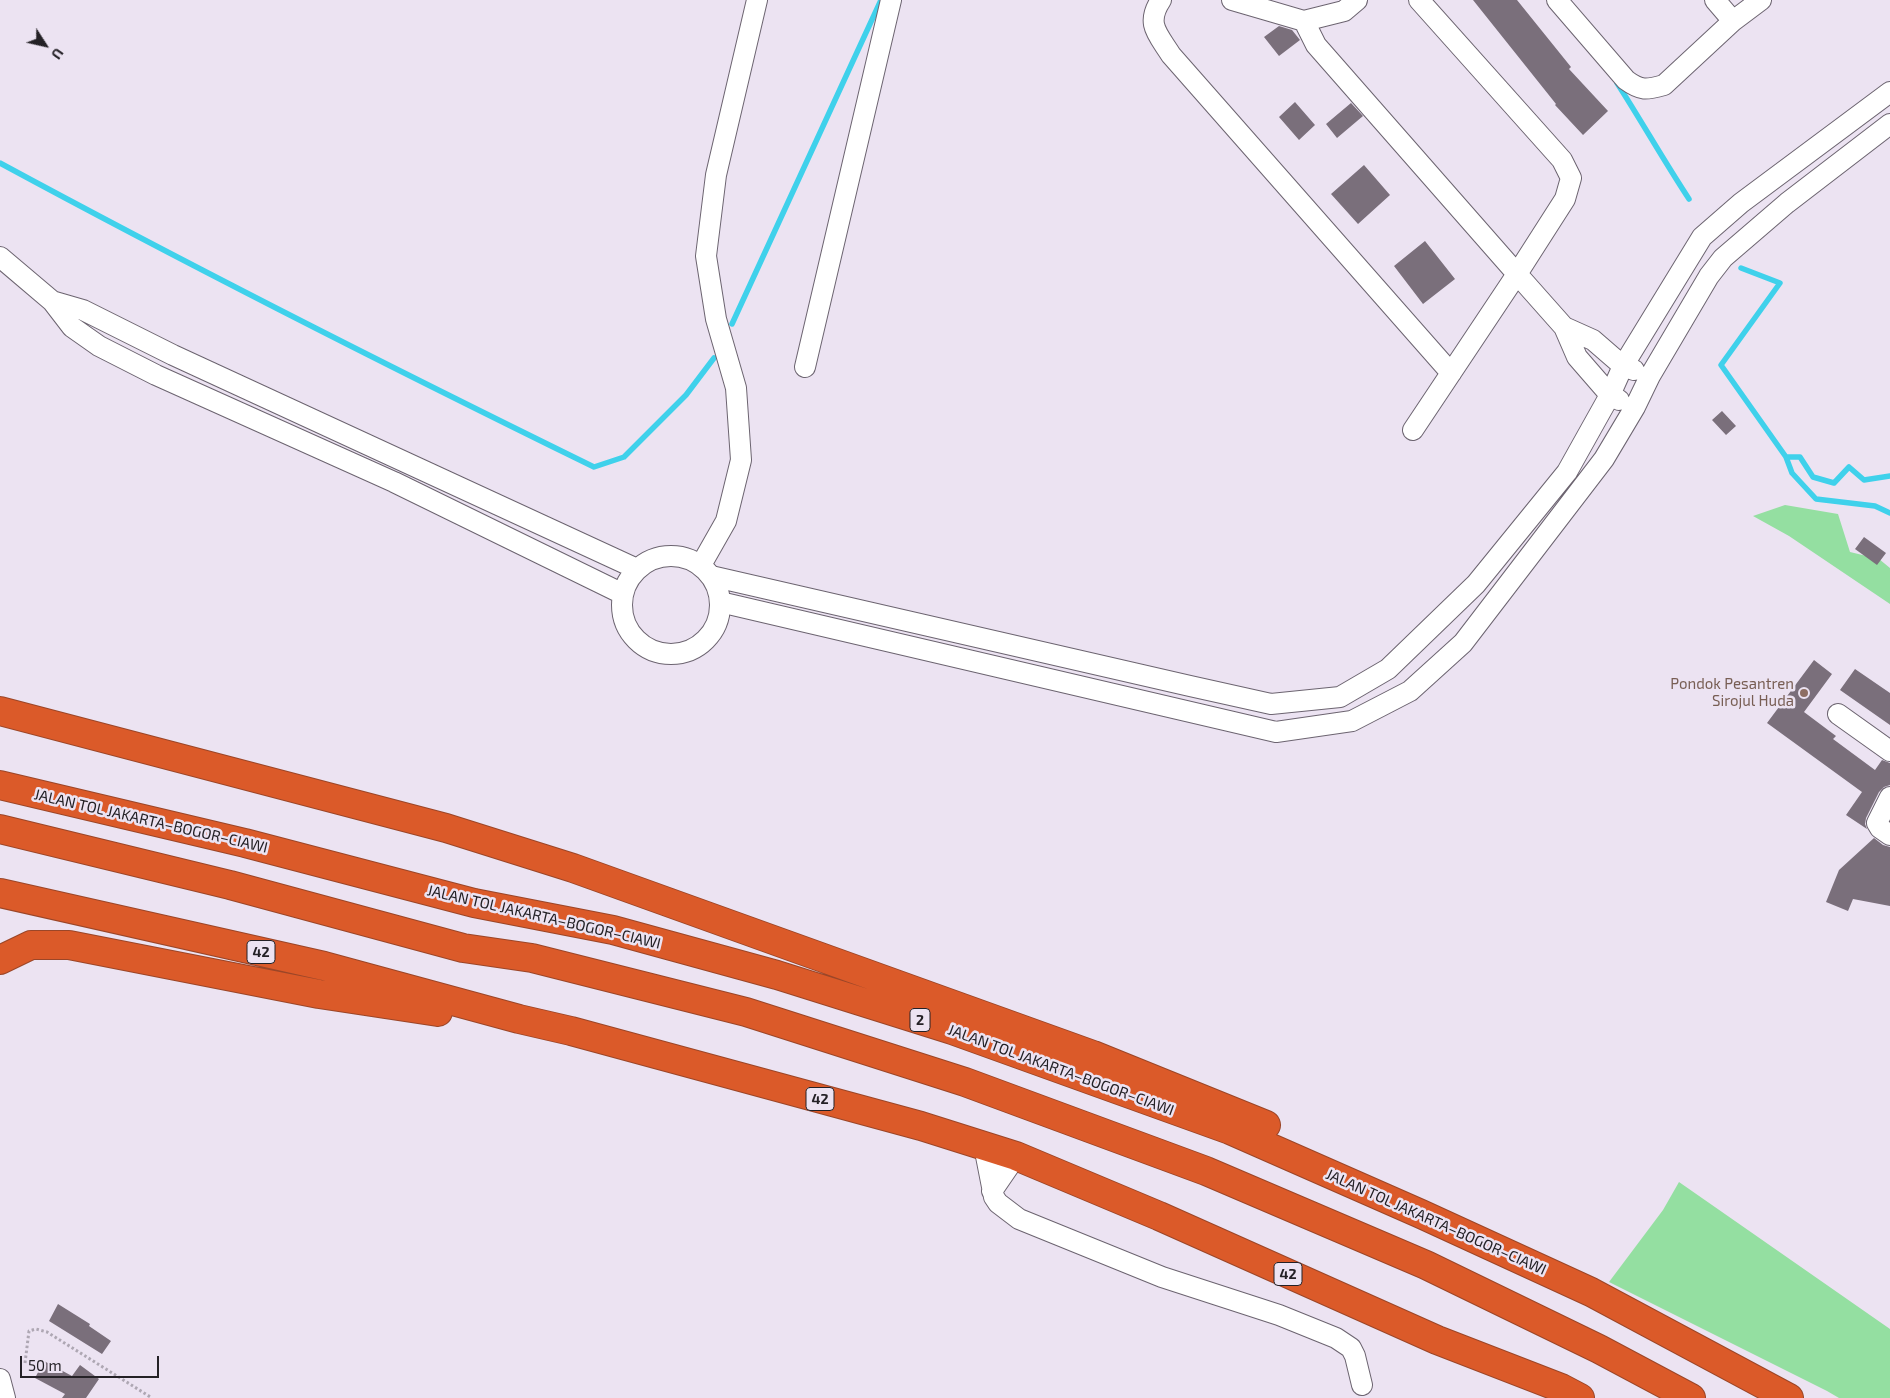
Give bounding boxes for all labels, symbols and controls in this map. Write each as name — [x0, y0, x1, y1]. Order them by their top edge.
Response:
north arrow — [20, 20, 70, 70]
text: U — [48, 45, 67, 63]
place label: Pondok Pesantren Sirojul Huda — [1670, 675, 1794, 710]
marker: Pondok Pesantren Sirojul Huda — [1798, 687, 1810, 699]
street label: JALAN TOL JAKARTA–BOGOR–CIAWI — [32, 785, 270, 857]
street label: JALAN TOL JAKARTA–BOGOR–CIAWI — [425, 881, 663, 953]
road number: 42 — [247, 940, 275, 964]
road number: 2 — [910, 1008, 930, 1032]
street label: JALAN TOL JAKARTA–BOGOR–CIAWI — [945, 1021, 1177, 1119]
road number: 42 — [806, 1088, 834, 1110]
street label: JALAN TOL JAKARTA–BOGOR–CIAWI — [1323, 1165, 1549, 1279]
road number: 42 — [1274, 1262, 1302, 1286]
scale bar — [22, 1346, 161, 1378]
text: 50 m — [28, 1356, 62, 1374]

